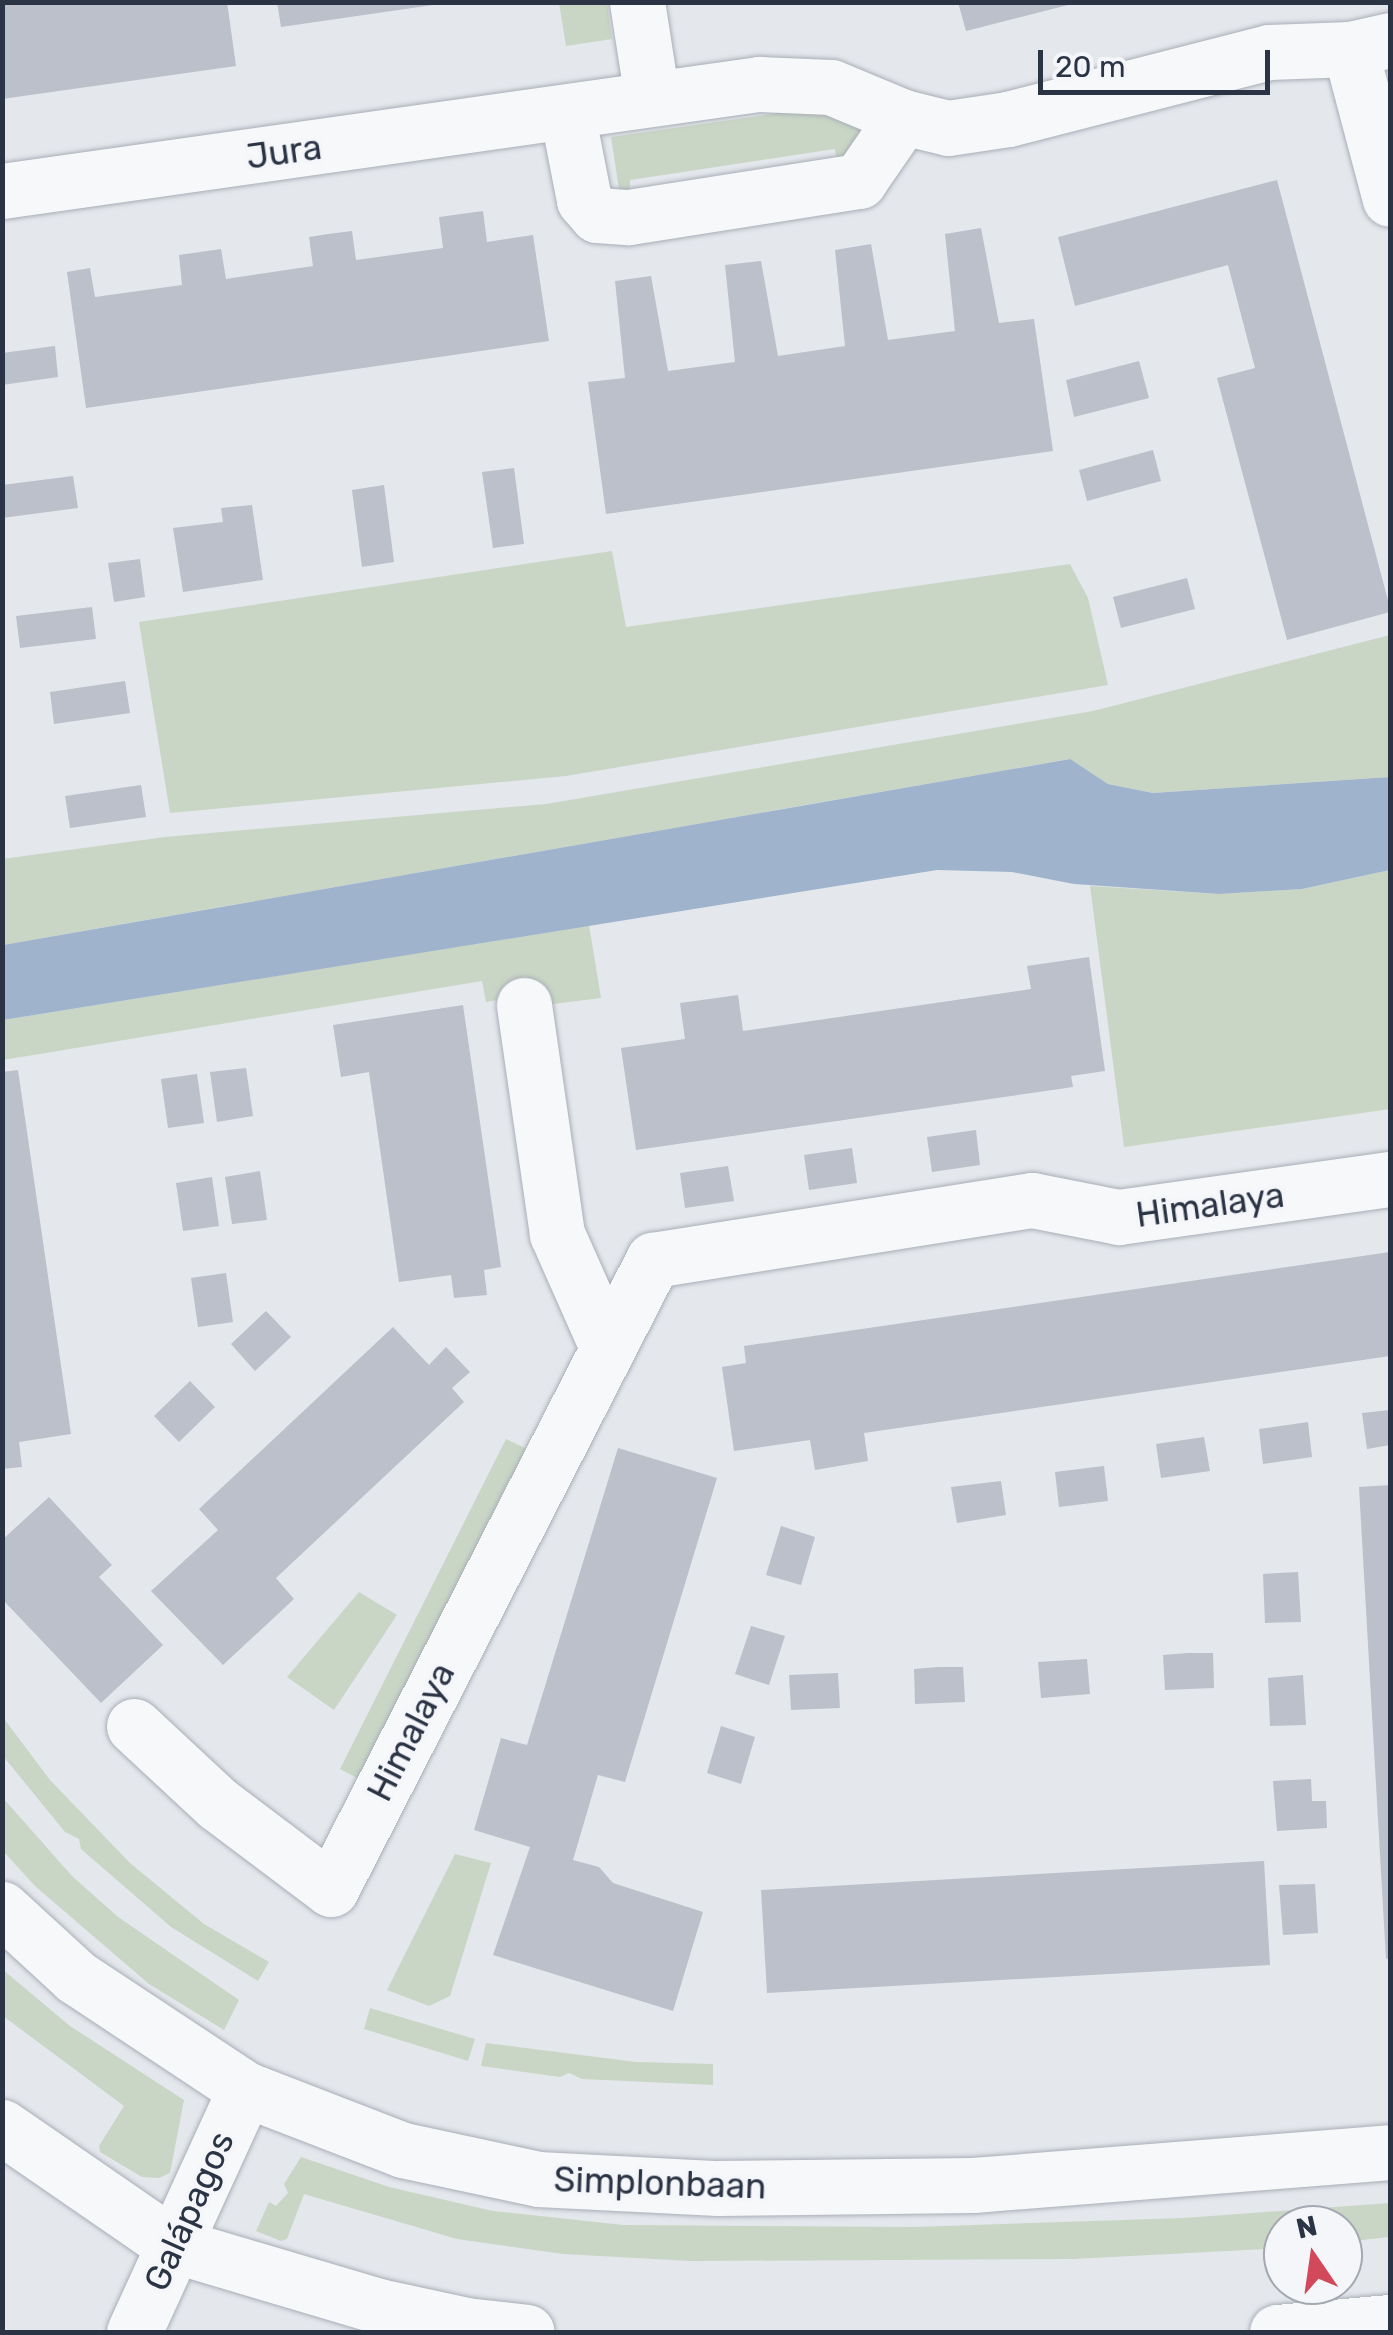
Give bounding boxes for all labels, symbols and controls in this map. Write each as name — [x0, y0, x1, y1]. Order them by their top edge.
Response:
scale bar — [1043, 30, 1276, 92]
text: 20 m — [1055, 49, 1126, 85]
street label: Jura — [244, 126, 324, 178]
street label: Himalaya — [1133, 1174, 1287, 1236]
street label: Himalaya — [358, 1656, 464, 1808]
street label: Galápagos — [135, 2125, 243, 2297]
street label: Simplonbaan — [553, 2158, 767, 2208]
north arrow — [1263, 2205, 1363, 2305]
text: N — [1293, 2209, 1320, 2246]

